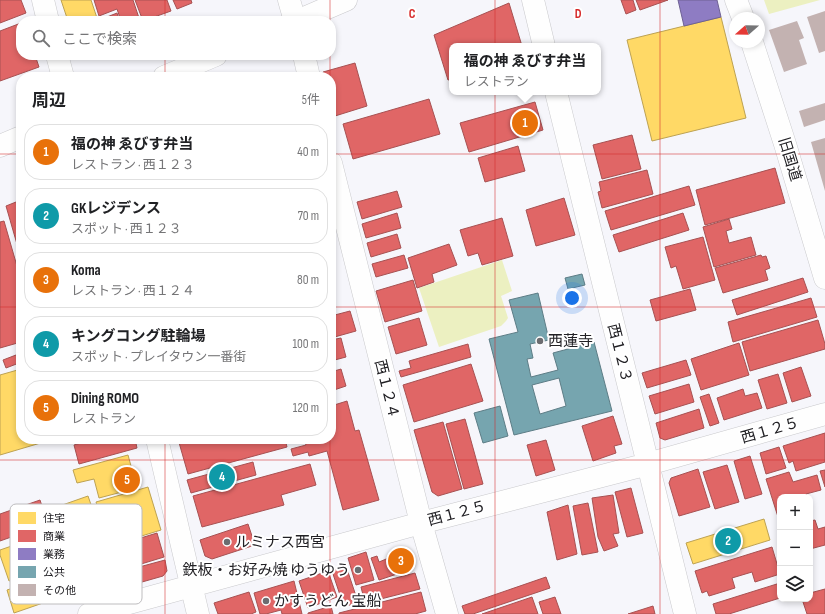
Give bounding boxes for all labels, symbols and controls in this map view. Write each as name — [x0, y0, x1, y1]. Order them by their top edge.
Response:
text: C — [409, 6, 416, 22]
text: D — [575, 6, 582, 22]
north arrow — [729, 12, 765, 48]
search box — [16, 16, 336, 60]
icon: search — [30, 27, 52, 49]
text: ここで検索 — [62, 30, 137, 49]
popup — [449, 43, 601, 95]
text: 福の神 ゑびす弁当 — [464, 52, 586, 71]
text: レストラン — [464, 74, 529, 90]
text: 周辺 — [32, 91, 66, 111]
text: 5件 — [302, 92, 320, 108]
pin: 1 — [512, 108, 538, 138]
text: 福の神 ゑびす弁当 — [71, 135, 193, 154]
street label: 旧国道 — [774, 135, 805, 183]
text: 1 — [43, 144, 49, 160]
text: 40 m — [297, 144, 319, 160]
text: レストラン · 西１２３ — [71, 157, 195, 173]
text: GKレジデンス — [71, 199, 161, 218]
text: 2 — [43, 208, 49, 224]
text: 70 m — [298, 208, 319, 224]
text: スポット · 西１２３ — [71, 221, 182, 237]
text: Koma — [71, 261, 101, 280]
text: 3 — [43, 272, 49, 288]
text: 80 m — [297, 272, 319, 288]
text: レストラン · 西１２４ — [71, 283, 195, 299]
your location — [562, 288, 582, 308]
street label: 西１２３ — [603, 322, 636, 385]
text: キングコング駐輪場 — [71, 327, 206, 346]
place label: 西蓮寺 — [548, 332, 593, 351]
text: 4 — [43, 336, 49, 352]
text: 100 m — [292, 336, 319, 352]
marker: 西蓮寺 — [535, 336, 545, 346]
text: スポット · プレイタウン一番街 — [71, 349, 246, 365]
street label: 西１２４ — [370, 358, 403, 421]
text: Dining ROMO — [71, 389, 139, 408]
text: 5 — [43, 400, 49, 416]
text: 120 m — [293, 400, 319, 416]
text: レストラン — [71, 411, 136, 427]
street label: 西１２５ — [739, 413, 802, 448]
pin: 4 — [209, 462, 235, 492]
pin: 5 — [114, 465, 140, 495]
map controls — [777, 494, 813, 602]
button: + — [777, 494, 813, 530]
street label: 西１２５ — [426, 497, 489, 530]
legend — [10, 504, 142, 604]
text: 住宅 — [43, 512, 65, 525]
pin: 2 — [715, 526, 741, 556]
text: 商業 — [43, 530, 65, 543]
button: − — [777, 530, 813, 566]
place label: ルミナス西宮 — [235, 533, 325, 552]
marker: ルミナス西宮 — [222, 537, 232, 547]
pin: 3 — [388, 546, 414, 576]
text: 業務 — [43, 548, 65, 561]
place label: 鉄板・お好み焼 ゆうゆう — [183, 561, 350, 580]
marker: 鉄板・お好み焼 ゆうゆう — [353, 565, 363, 575]
text: 公共 — [43, 566, 65, 579]
button: layers — [777, 566, 813, 602]
text: その他 — [43, 584, 76, 597]
place label: かすうどん 宝船 — [274, 592, 381, 611]
marker: かすうどん 宝船 — [261, 596, 271, 606]

